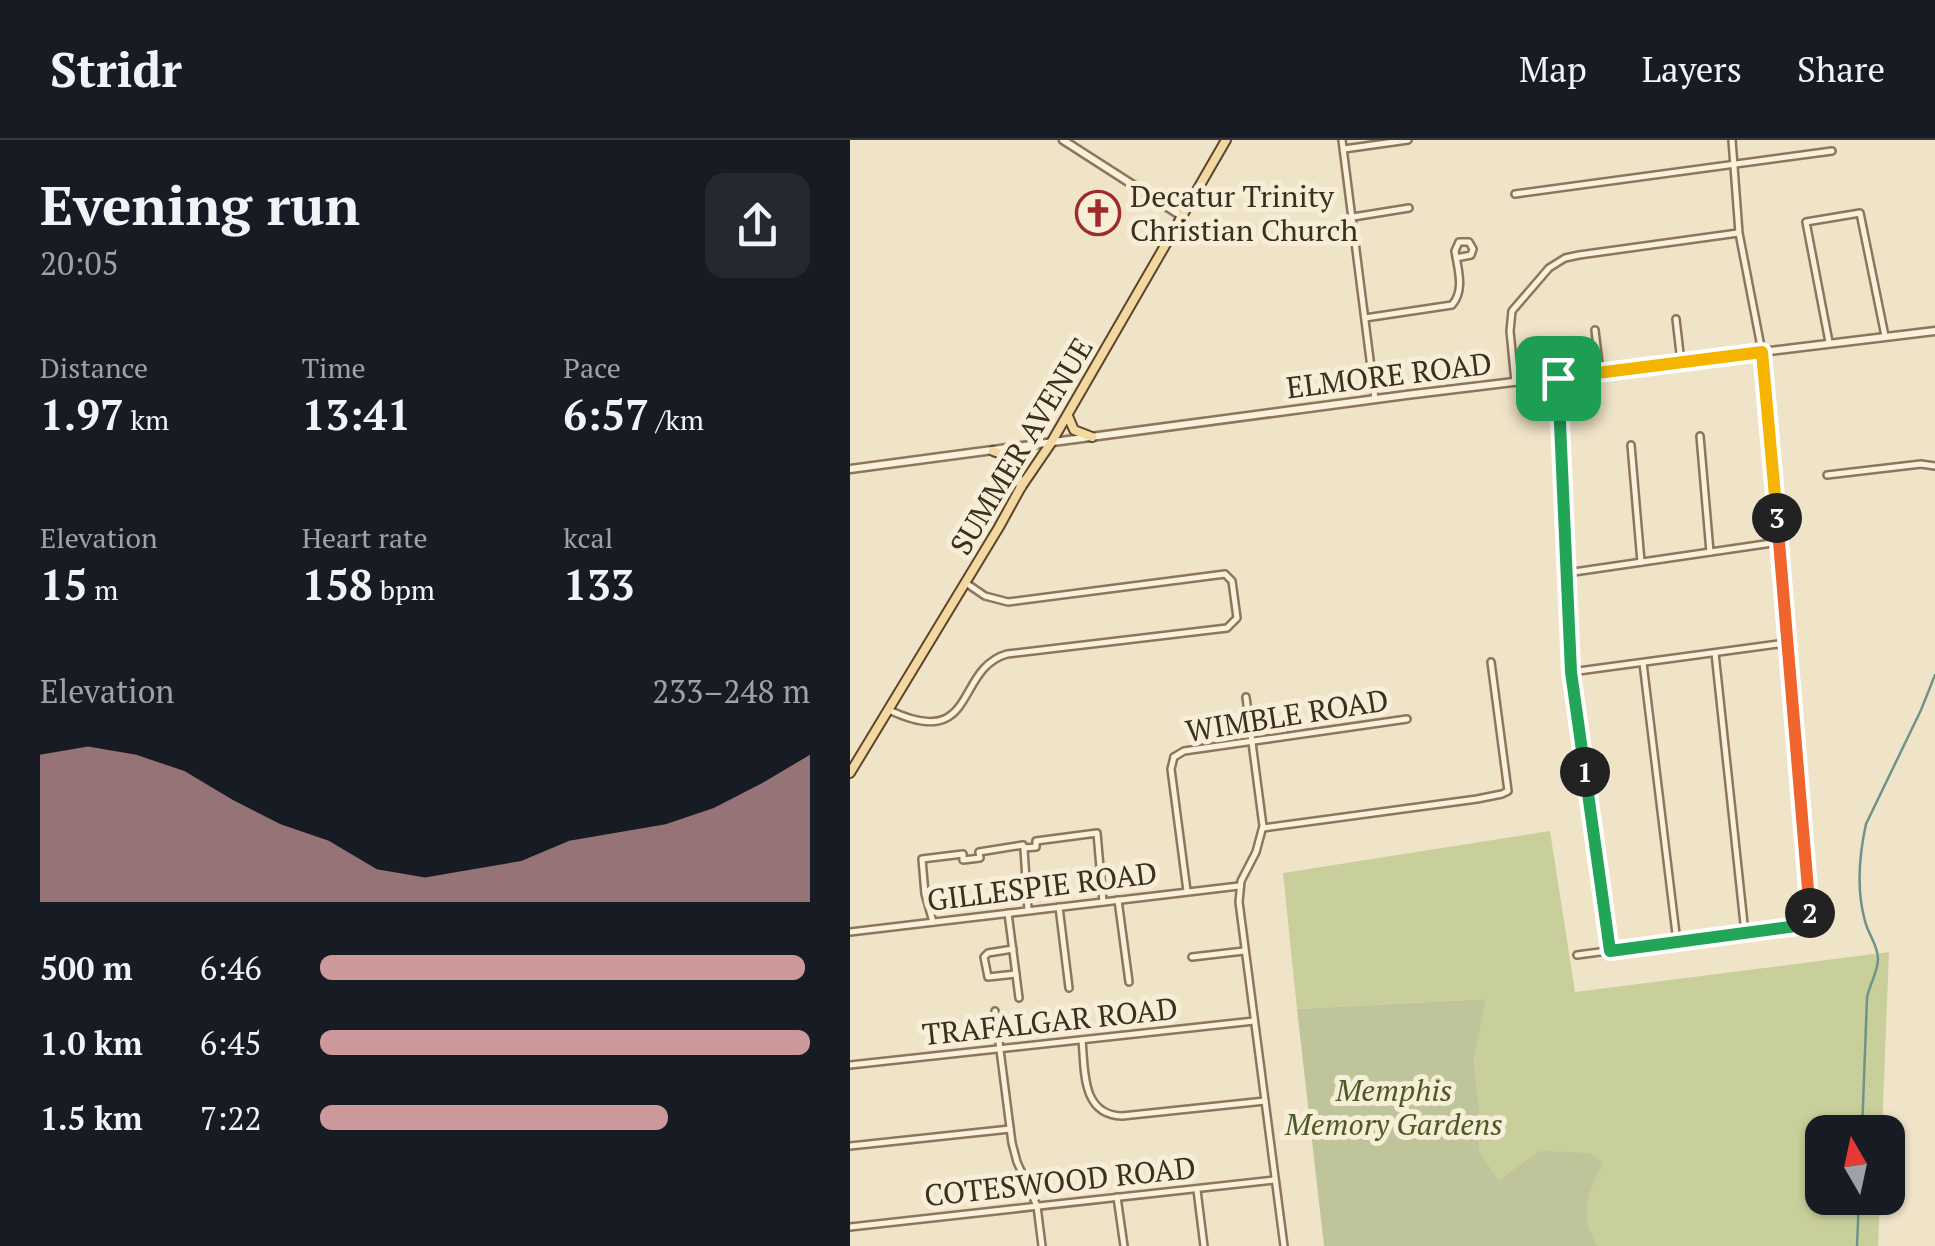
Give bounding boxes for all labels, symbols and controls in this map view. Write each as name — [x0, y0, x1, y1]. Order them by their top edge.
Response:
text: Stridr — [50, 37, 182, 101]
text: Map — [1519, 46, 1587, 92]
text: Layers — [1642, 46, 1742, 92]
text: Share — [1797, 46, 1885, 92]
text: Evening run — [40, 168, 360, 241]
button: share — [705, 173, 810, 278]
place label: Decatur Trinity Christian Church — [1130, 176, 1359, 250]
church icon: Decatur Trinity Christian Church — [1075, 190, 1121, 236]
text: 20:05 — [40, 242, 119, 284]
street label: SUMMER AVENUE — [940, 330, 1102, 562]
pin — [1516, 336, 1601, 421]
street label: ELMORE ROAD — [1284, 343, 1494, 407]
text: Distance — [40, 349, 148, 386]
text: Time — [302, 349, 366, 386]
text: Pace — [563, 349, 621, 386]
icon: arrive — [1531, 351, 1586, 406]
text: 1.97 — [40, 386, 124, 442]
text: 13:41 — [302, 386, 411, 442]
text: 6:57 — [563, 386, 649, 442]
text: km — [124, 401, 169, 438]
text: /km — [649, 401, 704, 438]
pin: 3 — [1752, 493, 1802, 543]
text: 3 — [1769, 499, 1785, 536]
text: Elevation — [40, 519, 158, 556]
text: Heart rate — [302, 519, 428, 556]
text: kcal — [563, 519, 613, 556]
text: 15 — [40, 556, 87, 612]
text: 158 — [302, 556, 373, 612]
text: 133 — [563, 556, 635, 612]
text: m — [87, 571, 118, 608]
text: bpm — [373, 571, 435, 608]
text: Elevation — [40, 670, 174, 712]
text: 233–248 m — [652, 670, 810, 712]
street label: WIMBLE ROAD — [1183, 679, 1391, 751]
pin: 1 — [1560, 747, 1610, 797]
text: 1 — [1577, 753, 1593, 790]
street label: GILLESPIE ROAD — [925, 852, 1159, 920]
pin: 2 — [1785, 888, 1835, 938]
text: 2 — [1802, 894, 1818, 931]
text: 500 m — [40, 947, 132, 989]
text: 6:46 — [200, 947, 262, 989]
street label: TRAFALGAR ROAD — [920, 988, 1180, 1054]
text: 1.0 km — [40, 1022, 143, 1064]
text: 6:45 — [200, 1022, 262, 1064]
park label: Memphis Memory Gardens — [1284, 1070, 1503, 1144]
text: 1.5 km — [40, 1097, 143, 1139]
text: 7:22 — [200, 1097, 262, 1139]
north arrow — [1805, 1115, 1905, 1215]
map controls — [1805, 1115, 1905, 1215]
street label: COTESWOOD ROAD — [922, 1147, 1198, 1215]

